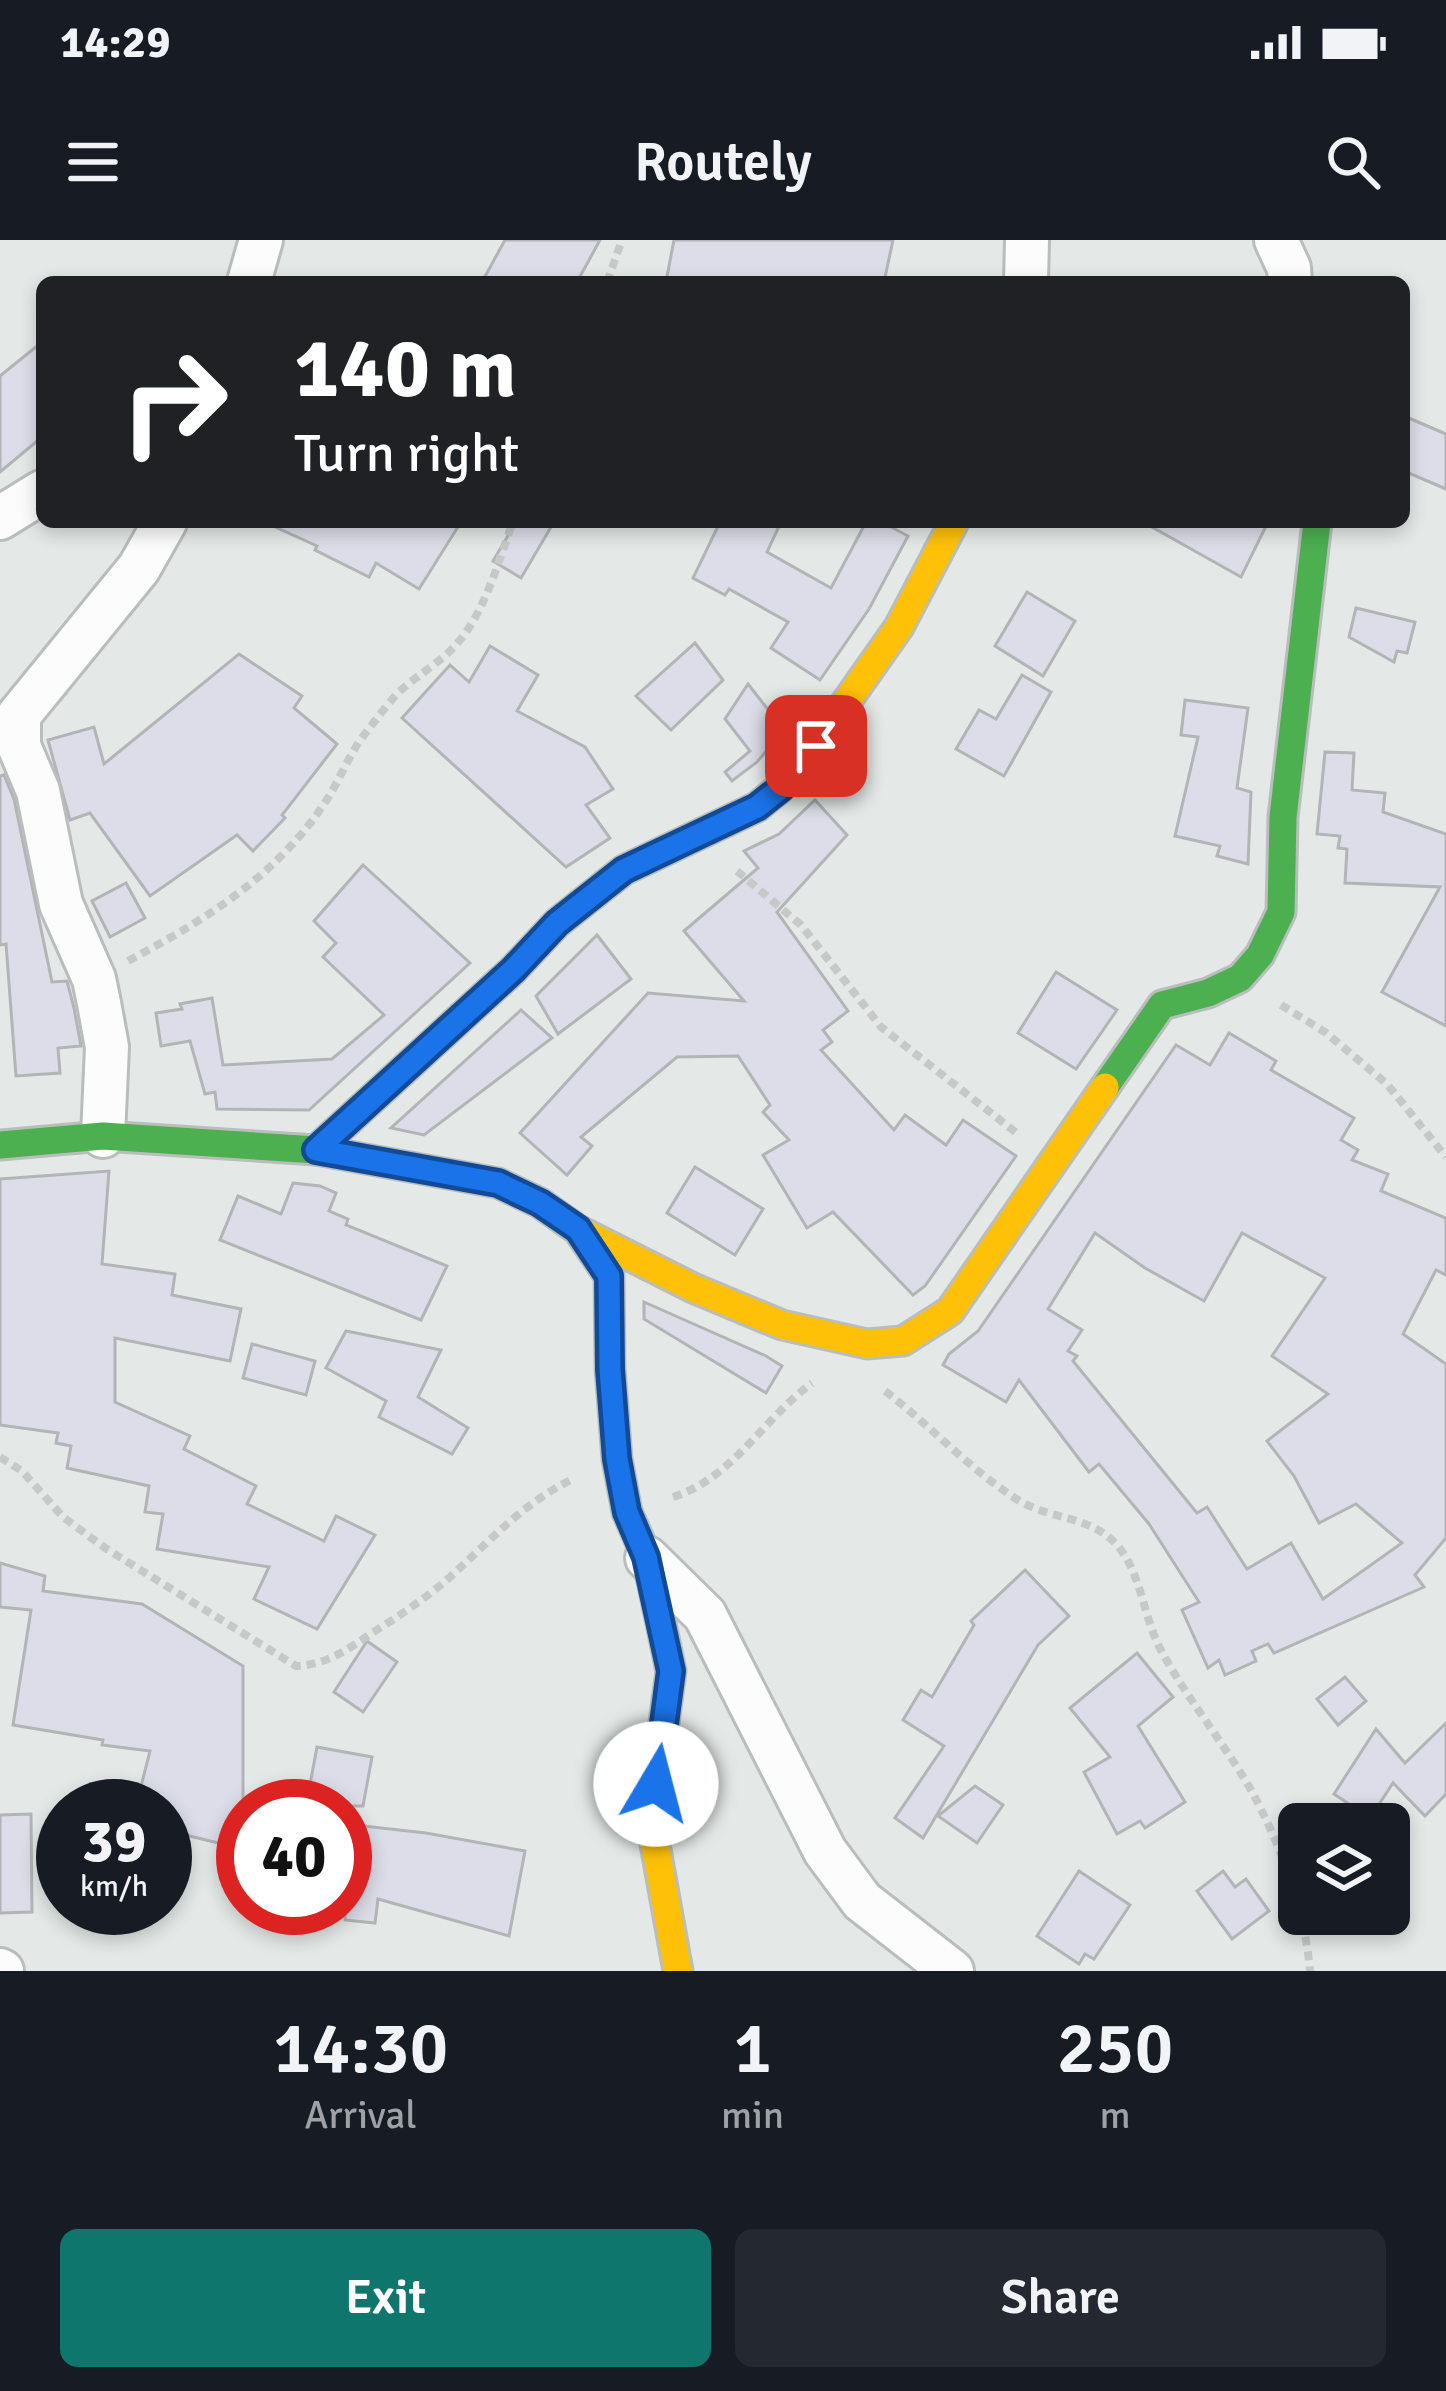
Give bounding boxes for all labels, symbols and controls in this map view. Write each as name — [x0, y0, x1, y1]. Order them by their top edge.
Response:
text: 14:29 — [60, 15, 170, 70]
icon: menu — [60, 129, 126, 195]
text: Routely — [634, 129, 812, 196]
icon: search — [1320, 129, 1386, 195]
text: 140 m — [294, 317, 516, 421]
icon: right — [96, 324, 252, 480]
text: Turn right — [294, 420, 519, 487]
pin — [765, 695, 867, 797]
icon: arrive — [783, 713, 849, 779]
position arrow — [593, 1721, 719, 1847]
speed limit sign: 40 — [216, 1779, 372, 1935]
map controls — [1278, 1803, 1410, 1935]
button: layers — [1278, 1803, 1410, 1935]
text: 39 — [82, 1805, 146, 1879]
text: km/h — [80, 1868, 148, 1905]
text: 14:30 — [273, 2004, 448, 2093]
text: 1 — [733, 2004, 772, 2093]
text: 250 — [1057, 2004, 1173, 2093]
text: Arrival — [304, 2091, 417, 2139]
text: min — [721, 2091, 784, 2139]
text: m — [1099, 2091, 1131, 2139]
button: Exit — [60, 2229, 711, 2367]
button: Share — [735, 2229, 1386, 2367]

